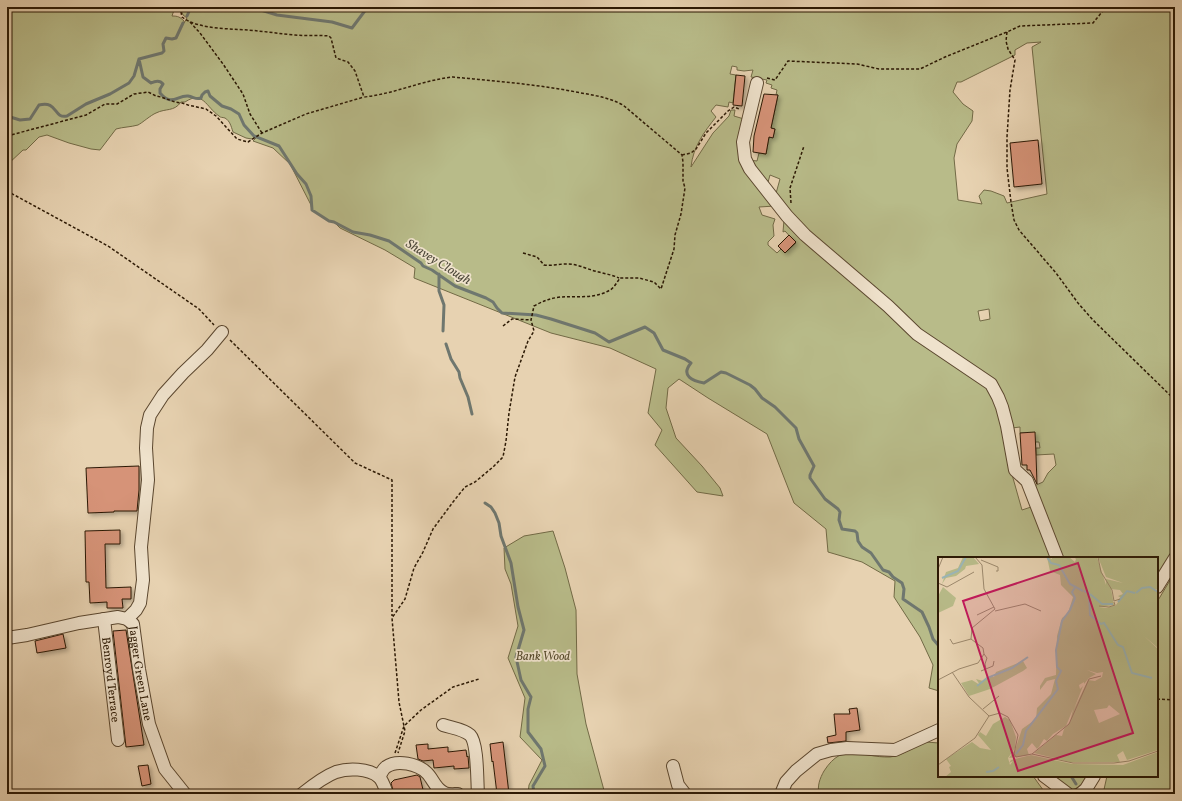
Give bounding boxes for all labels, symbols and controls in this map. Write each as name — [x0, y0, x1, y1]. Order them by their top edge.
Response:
water label: Shavey Clough — [402, 236, 474, 290]
inset map — [938, 557, 1158, 777]
street label: Jagger Green Lane — [124, 625, 155, 722]
street label: Benroyd Terrace — [97, 636, 123, 724]
park label: Bank Wood — [516, 649, 570, 665]

